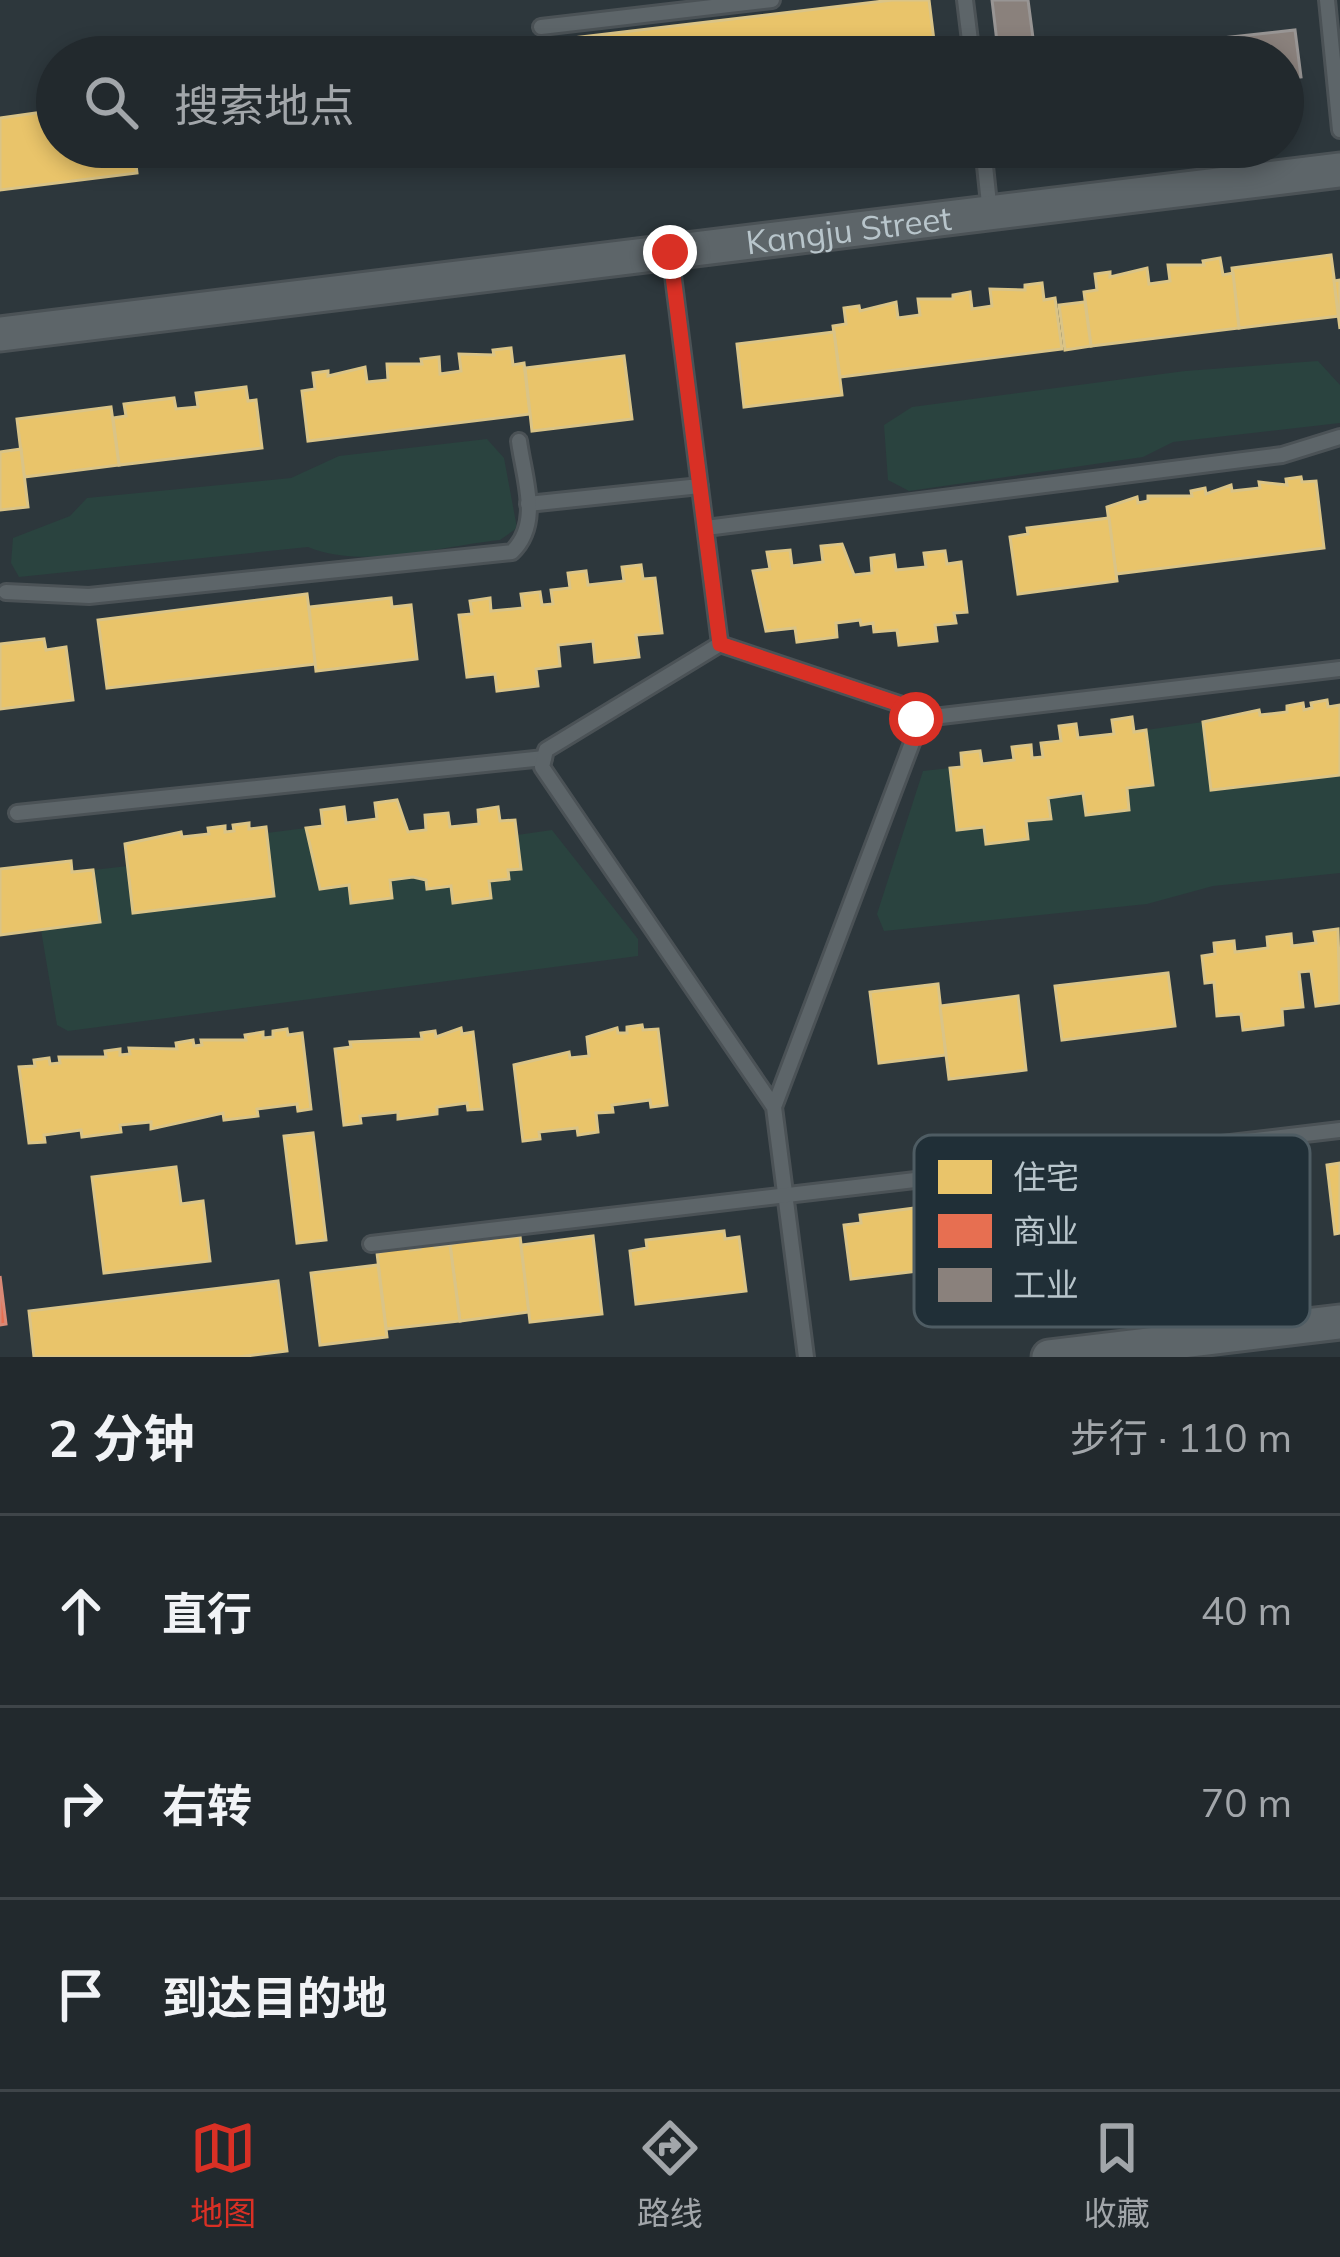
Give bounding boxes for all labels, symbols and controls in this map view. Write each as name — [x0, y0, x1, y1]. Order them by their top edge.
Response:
search box — [36, 36, 1304, 168]
icon: search — [78, 69, 144, 135]
text: 搜索地点 — [174, 77, 354, 133]
street label: Kangju Street — [743, 197, 954, 263]
route end — [643, 225, 697, 279]
route start — [889, 692, 943, 746]
legend — [914, 1135, 1310, 1327]
text: 住宅 — [1013, 1156, 1079, 1197]
text: 商业 — [1013, 1210, 1079, 1251]
text: 工业 — [1013, 1264, 1079, 1305]
text: 2 分钟 — [48, 1406, 195, 1470]
text: 步行 · 110 m — [1070, 1413, 1292, 1462]
icon: ahead — [48, 1578, 114, 1644]
text: 直行 — [162, 1585, 252, 1641]
text: 40 m — [1201, 1586, 1292, 1635]
icon: right — [48, 1770, 114, 1836]
text: 右转 — [162, 1777, 252, 1833]
text: 70 m — [1201, 1778, 1292, 1827]
icon: arrive — [48, 1962, 114, 2028]
text: 到达目的地 — [162, 1969, 387, 2025]
tab: 地图 — [190, 2115, 256, 2235]
tab: 路线 — [637, 2115, 703, 2235]
tab: 收藏 — [1084, 2115, 1150, 2235]

